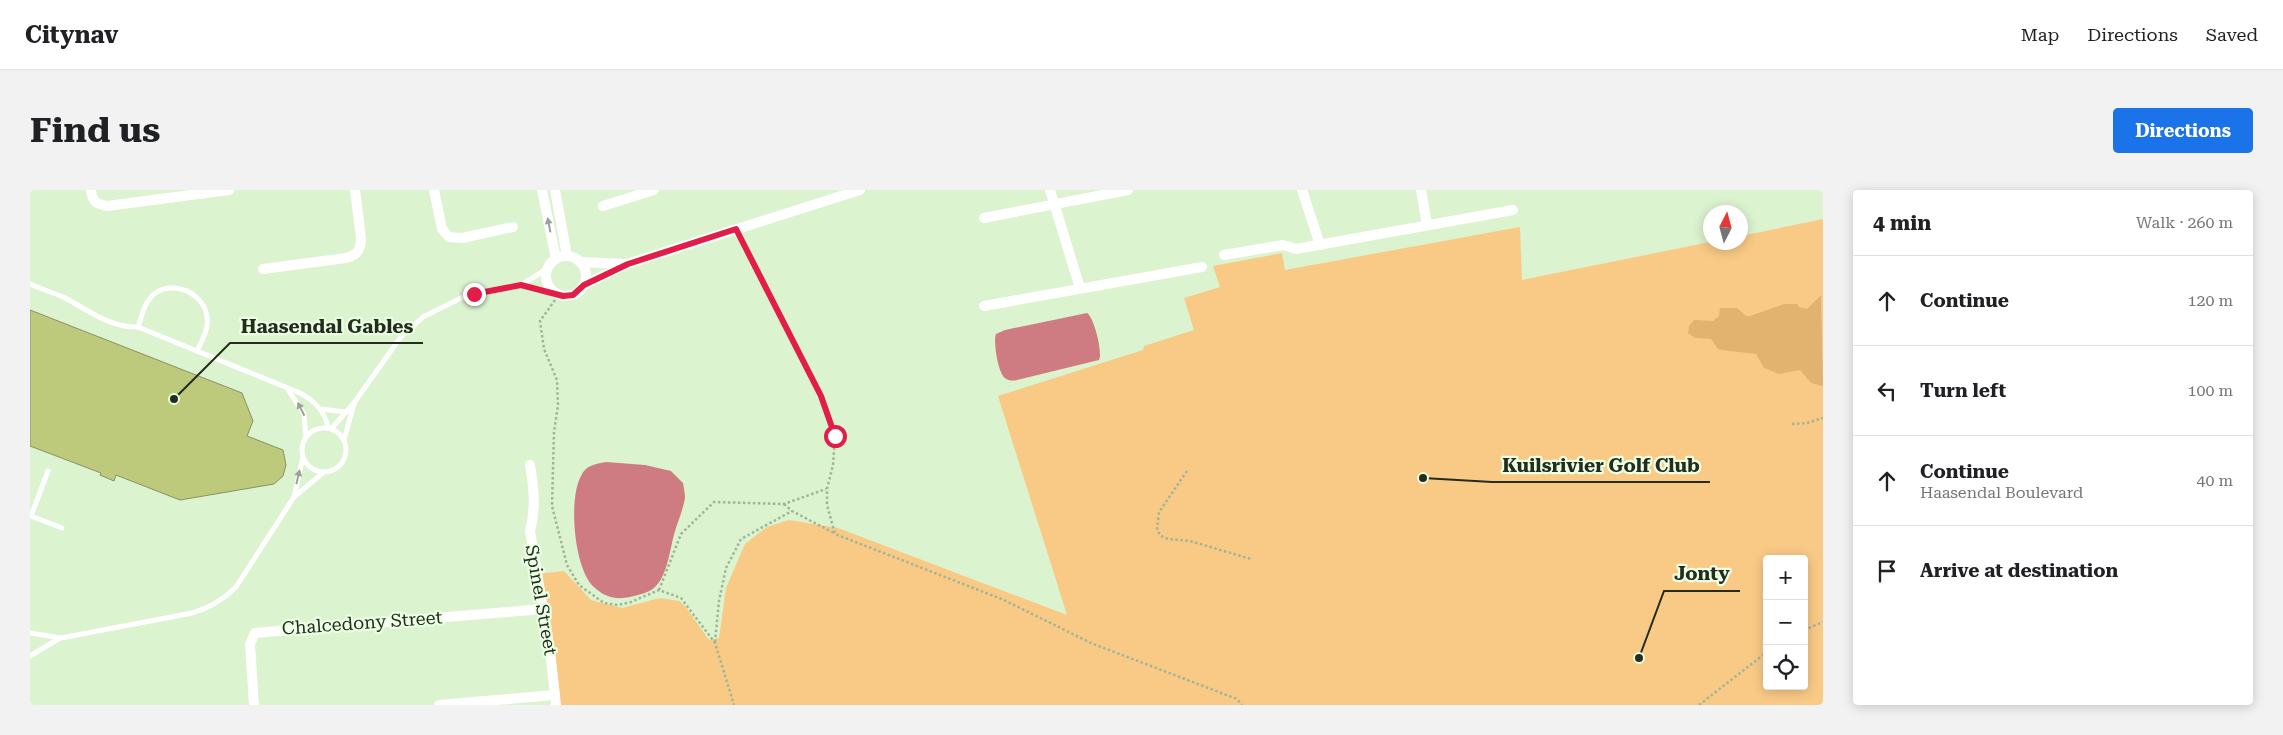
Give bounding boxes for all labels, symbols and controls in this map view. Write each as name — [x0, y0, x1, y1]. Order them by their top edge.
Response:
text: Citynav — [25, 21, 118, 49]
text: Map — [2021, 24, 2059, 45]
text: Directions — [2087, 24, 2178, 45]
text: Saved — [2206, 24, 2258, 45]
button: Directions — [2113, 108, 2253, 153]
text: Find us — [30, 110, 160, 151]
north arrow — [1703, 205, 1748, 250]
text: 4 min — [1873, 211, 1931, 235]
text: Walk · 260 m — [2136, 213, 2233, 232]
one-way arrow — [545, 217, 553, 232]
route end — [463, 283, 486, 306]
icon: ahead — [1873, 287, 1901, 315]
text: Continue — [1920, 289, 2009, 312]
text: 120 m — [2187, 291, 2233, 310]
callout: Haasendal Gables — [230, 309, 423, 343]
text: Haasendal Gables — [241, 315, 414, 338]
icon: left — [1873, 377, 1901, 405]
text: Turn left — [1920, 379, 2006, 402]
text: 100 m — [2187, 381, 2233, 400]
one-way arrow — [297, 402, 305, 417]
route start — [824, 425, 847, 448]
callout: Kuilsrivier Golf Club — [1492, 448, 1710, 482]
text: Kuilsrivier Golf Club — [1502, 454, 1700, 477]
text: Continue — [1920, 460, 2009, 483]
icon: ahead — [1873, 467, 1901, 495]
one-way arrow — [294, 470, 302, 485]
text: 40 m — [2196, 471, 2233, 490]
text: Haasendal Boulevard — [1920, 483, 2083, 502]
street label: Spinel Street — [521, 543, 562, 657]
map controls — [1763, 555, 1808, 690]
button: + — [1763, 555, 1808, 600]
callout: Jonty — [1664, 557, 1740, 591]
icon: arrive — [1873, 557, 1901, 585]
text: Arrive at destination — [1920, 559, 2118, 582]
text: Jonty — [1674, 562, 1730, 585]
button: − — [1763, 600, 1808, 645]
street label: Chalcedony Street — [281, 606, 443, 639]
button: locate — [1763, 645, 1808, 690]

